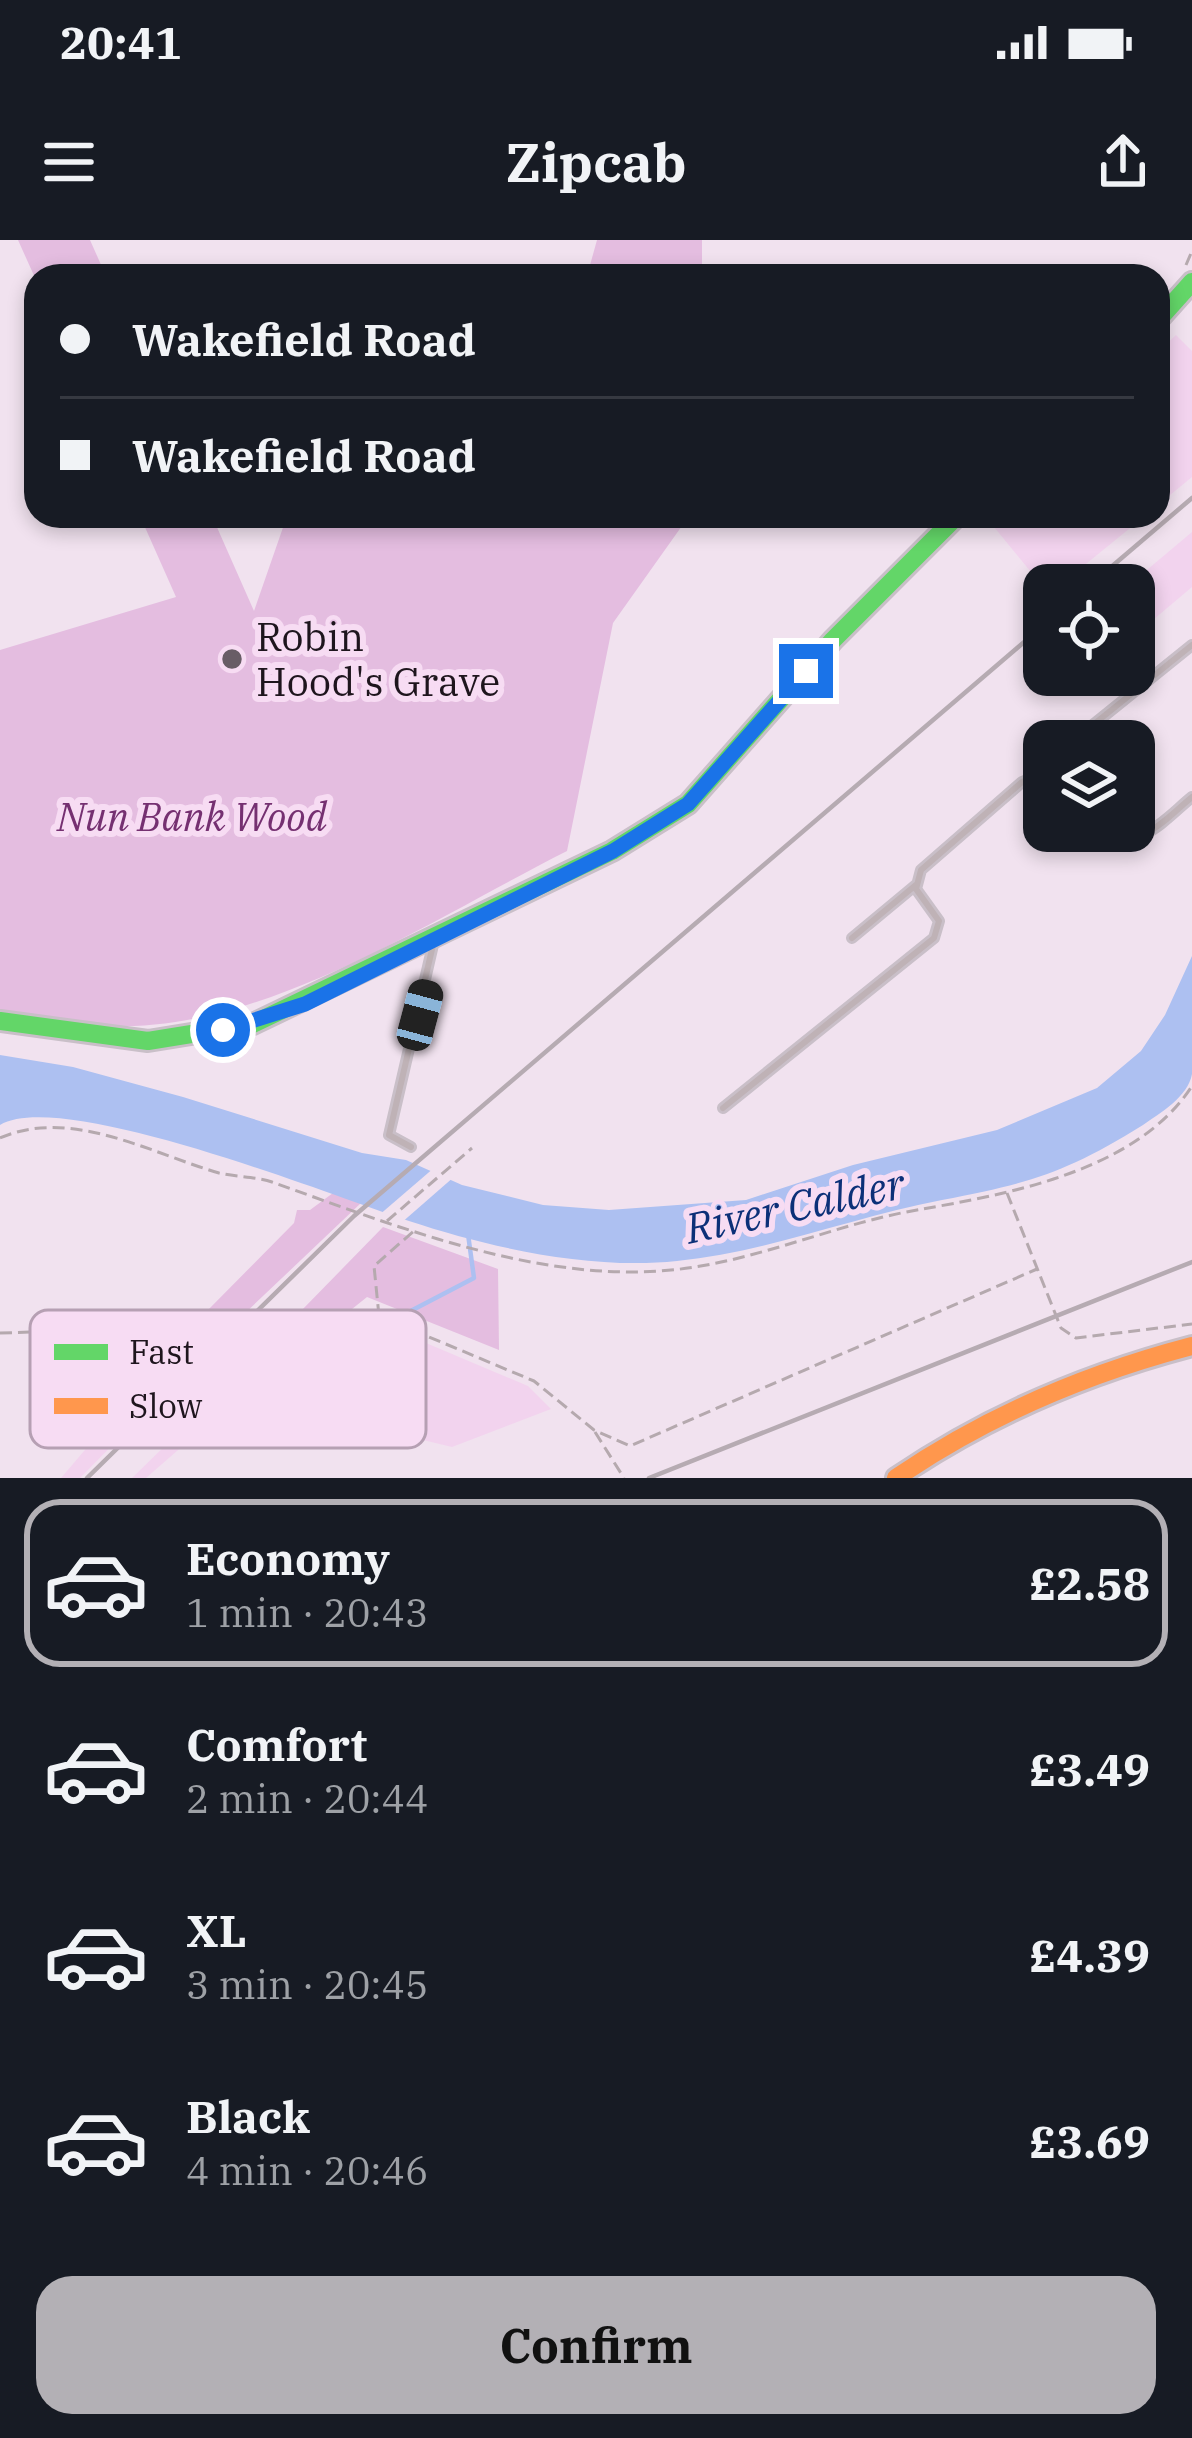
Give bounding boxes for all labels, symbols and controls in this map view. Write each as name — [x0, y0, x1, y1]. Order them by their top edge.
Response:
text: 20:41 — [60, 13, 182, 71]
text: Zipcab — [505, 127, 687, 197]
icon: menu — [36, 129, 102, 195]
icon: share — [1090, 129, 1156, 195]
text: Wakefield Road — [132, 310, 476, 368]
text: Wakefield Road — [132, 426, 476, 484]
map controls — [1023, 564, 1155, 852]
button: locate — [1023, 564, 1155, 696]
place label: Robin Hood's Grave — [256, 611, 500, 707]
route end — [779, 644, 833, 698]
marker: Robin Hood's Grave — [219, 646, 245, 672]
button: layers — [1023, 720, 1155, 852]
park label: Nun Bank Wood — [56, 791, 328, 842]
car — [393, 976, 447, 1054]
route start — [196, 1003, 250, 1057]
water label: River Calder — [679, 1155, 911, 1256]
legend — [30, 1310, 426, 1448]
text: Fast — [129, 1330, 194, 1373]
text: Slow — [129, 1384, 203, 1427]
icon: car — [42, 1529, 150, 1637]
text: Economy — [186, 1529, 390, 1587]
text: £2.58 — [1030, 1554, 1150, 1612]
text: 1 min · 20:43 — [186, 1587, 428, 1638]
icon: car — [42, 1715, 150, 1823]
text: Comfort — [186, 1715, 367, 1773]
text: £3.49 — [1030, 1740, 1150, 1798]
text: 2 min · 20:44 — [186, 1773, 428, 1824]
icon: car — [42, 1901, 150, 2009]
text: XL — [186, 1901, 247, 1959]
text: £4.39 — [1030, 1926, 1150, 1984]
text: 3 min · 20:45 — [186, 1959, 428, 2010]
icon: car — [42, 2087, 150, 2195]
text: Black — [186, 2087, 310, 2145]
text: £3.69 — [1030, 2112, 1150, 2170]
text: 4 min · 20:46 — [186, 2145, 428, 2196]
button: Confirm — [36, 2276, 1156, 2414]

